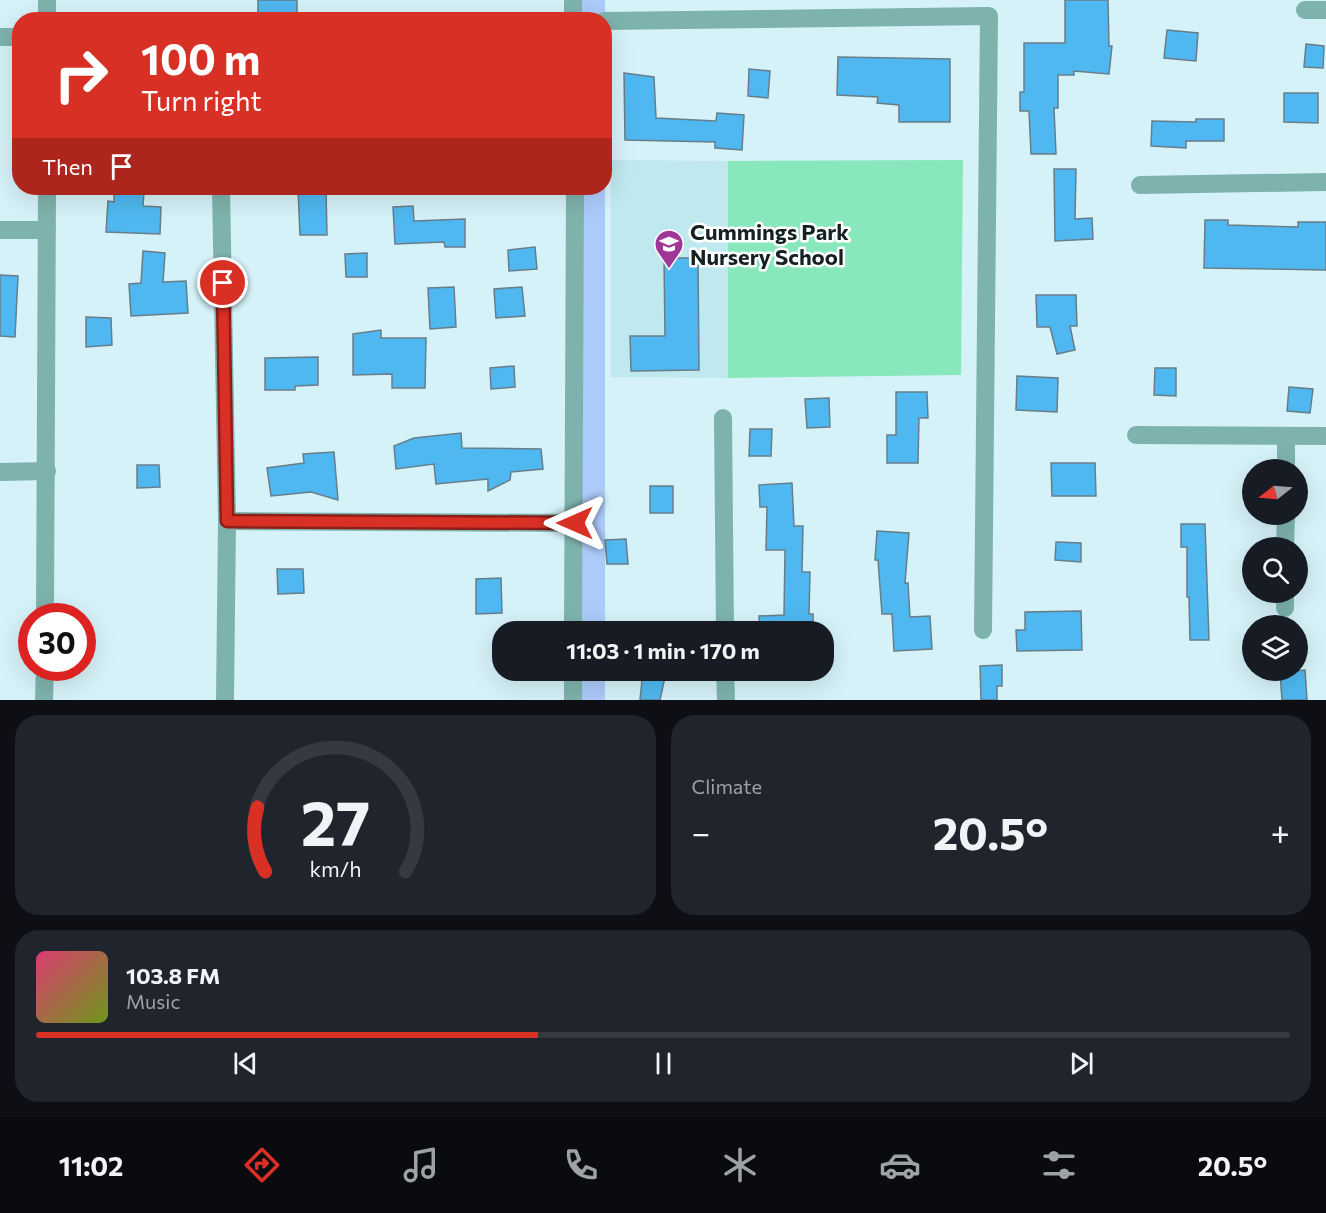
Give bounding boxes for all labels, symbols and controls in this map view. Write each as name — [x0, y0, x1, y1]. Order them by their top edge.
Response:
text: 100 m — [141, 32, 261, 84]
icon: right — [42, 36, 120, 114]
text: Turn right — [141, 84, 261, 117]
icon: arrive — [105, 150, 138, 183]
text: Then — [42, 153, 93, 180]
place label: Cummings Park Nursery School — [690, 218, 849, 270]
school or university icon: Cummings Park Nursery School — [653, 228, 685, 270]
pin — [197, 257, 248, 308]
icon: arrive — [206, 266, 239, 299]
north arrow — [1242, 459, 1308, 525]
map controls — [1242, 459, 1308, 681]
position arrow — [543, 491, 607, 555]
button: search — [1242, 537, 1308, 603]
speed limit sign: 30 — [18, 603, 96, 681]
button: layers — [1242, 615, 1308, 681]
text: 11:03 · 1 min · 170 m — [566, 637, 760, 664]
text: Climate — [692, 774, 762, 798]
text: 27 — [301, 783, 370, 859]
text: 20.5° — [933, 804, 1048, 859]
text: − — [692, 811, 710, 852]
text: + — [1271, 811, 1290, 852]
text: km/h — [309, 855, 361, 881]
text: 103.8 FM — [126, 962, 220, 989]
text: Music — [126, 989, 180, 1013]
icon: previous — [229, 1047, 262, 1080]
icon: pause — [647, 1047, 680, 1080]
icon: next — [1065, 1047, 1098, 1080]
icon: directions — [241, 1144, 283, 1186]
icon: music — [400, 1144, 442, 1186]
icon: phone — [560, 1144, 602, 1186]
icon: climate — [719, 1144, 761, 1186]
icon: car — [879, 1144, 921, 1186]
icon: filters — [1038, 1144, 1080, 1186]
text: 11:02 — [59, 1149, 123, 1182]
text: 20.5° — [1198, 1149, 1267, 1182]

